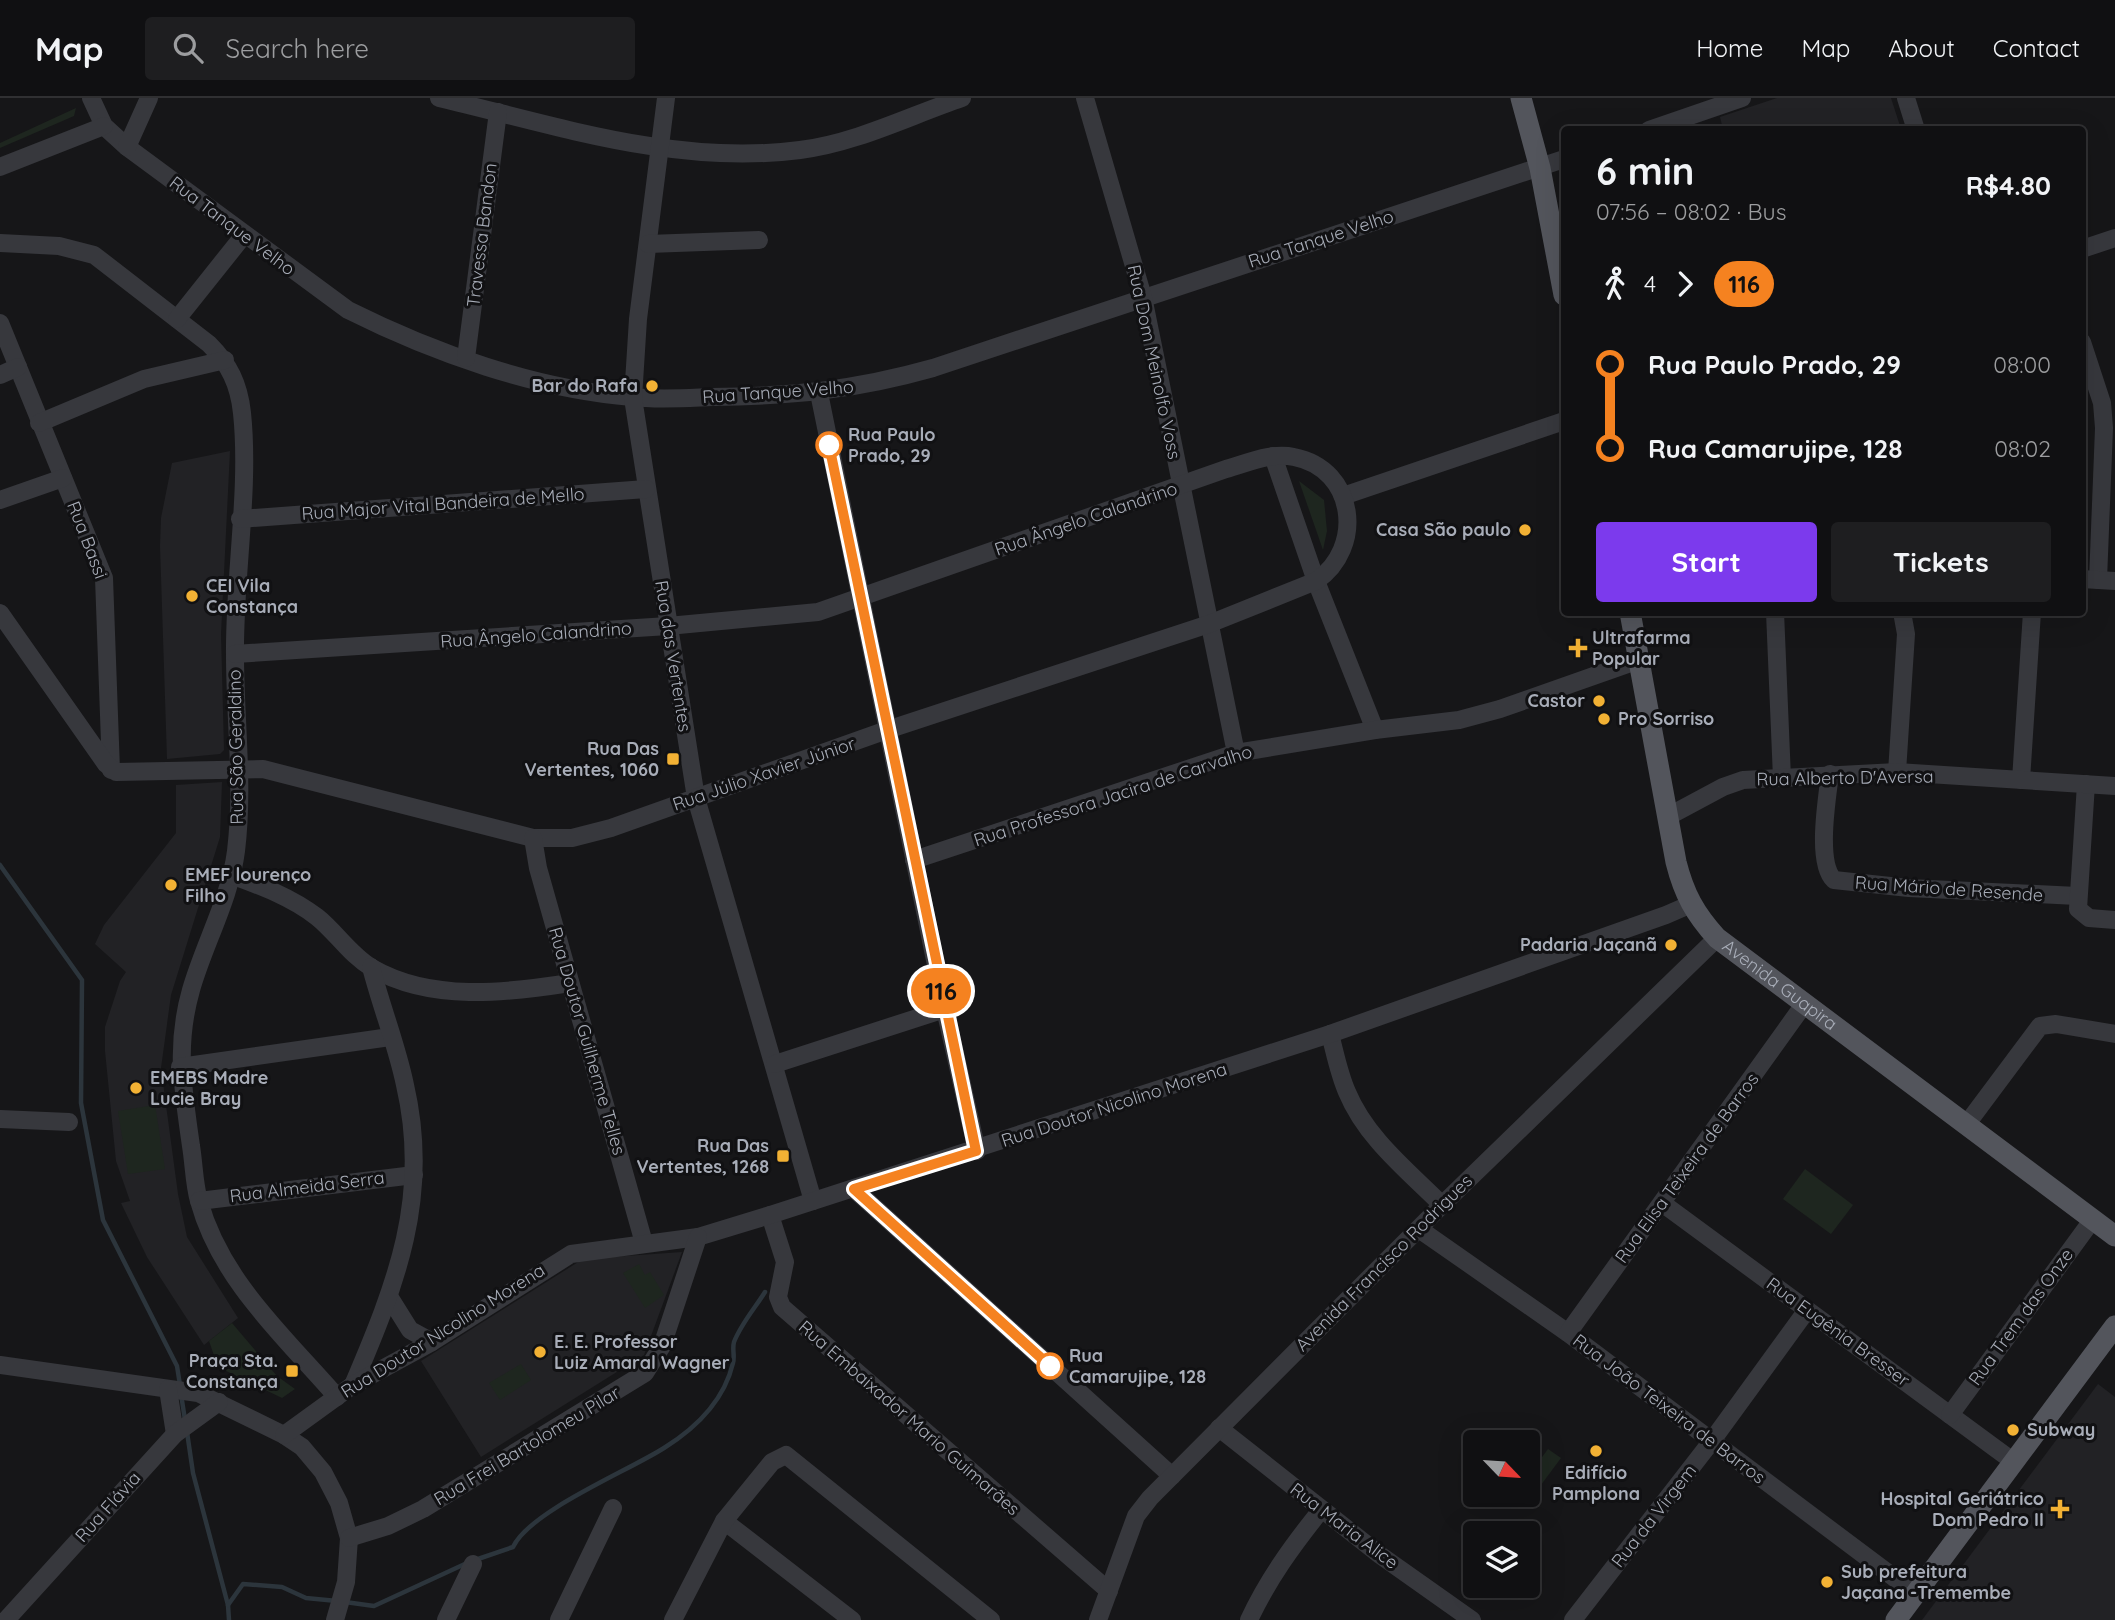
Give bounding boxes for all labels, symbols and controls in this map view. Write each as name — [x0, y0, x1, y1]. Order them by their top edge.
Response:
search box — [145, 17, 635, 80]
text: Map — [35, 28, 103, 69]
icon: search — [169, 29, 207, 67]
text: Search here — [225, 32, 369, 65]
text: Home — [1696, 33, 1763, 63]
text: Map — [1801, 33, 1850, 63]
text: About — [1888, 33, 1955, 63]
text: Contact — [1993, 33, 2080, 63]
text: 6 min — [1596, 147, 1694, 195]
street label: Travessa Bandon — [461, 162, 502, 308]
text: R$4.80 — [1966, 169, 2051, 202]
street label: Rua Tanque Velho — [165, 171, 300, 280]
text: 07:56 – 08:02 · Bus — [1596, 197, 1786, 226]
street label: Rua Tanque Velho — [1245, 204, 1396, 273]
street label: Rua Dom Meinolfo Voss — [1123, 262, 1186, 461]
icon: walk — [1596, 265, 1634, 303]
icon: forward — [1666, 265, 1704, 303]
text: 4 — [1644, 269, 1656, 298]
text: 116 — [1728, 269, 1760, 299]
text: Rua Paulo Prado, 29 — [1648, 348, 1901, 381]
text: 08:00 — [1993, 350, 2051, 379]
place label: Bar do Rafa — [532, 374, 638, 397]
street label: Rua Tanque Velho — [702, 375, 854, 408]
marker: Bar do Rafa — [644, 378, 660, 394]
place label: Rua Paulo Prado, 29 — [848, 423, 935, 467]
marker: Rua Paulo Prado, 29 — [816, 432, 842, 458]
text: Rua Camarujipe, 128 — [1648, 432, 1903, 465]
text: 08:02 — [1994, 434, 2051, 463]
street label: Rua Ângelo Calandrino — [991, 476, 1180, 561]
street label: Rua Major Vital Bandeira de Mello — [301, 482, 585, 525]
street label: Rua Bassi — [62, 498, 113, 582]
place label: Casa São paulo — [1376, 518, 1511, 541]
marker: Casa São paulo — [1517, 522, 1533, 538]
button: Start — [1596, 522, 1817, 602]
button: Tickets — [1831, 522, 2051, 602]
place label: CEI Vila Constança — [206, 574, 298, 618]
street label: Rua das Vertentes — [650, 579, 697, 733]
marker: CEI Vila Constança — [184, 588, 200, 604]
street label: Rua Ângelo Calandrino — [439, 616, 632, 653]
place label: Ultrafarma Popular — [1592, 626, 1691, 670]
marker: Ultrafarma Popular — [1570, 640, 1586, 656]
street label: Rua São Geraldino — [223, 669, 248, 825]
place label: Castor — [1527, 689, 1585, 712]
marker: Castor — [1591, 693, 1607, 709]
place label: Pro Sorriso — [1618, 707, 1714, 730]
marker: Pro Sorriso — [1596, 711, 1612, 727]
street label: Rua Júlio Xavier Júnior — [669, 731, 858, 816]
place label: Rua Das Vertentes, 1060 — [525, 737, 659, 781]
street label: Rua Professora Jacira de Carvalho — [971, 740, 1255, 851]
marker: Rua Das Vertentes, 1060 — [665, 751, 681, 767]
street label: Rua Alberto D'Aversa — [1756, 764, 1934, 791]
place label: EMEF lourenço Filho — [185, 863, 311, 907]
street label: Rua Mário de Resende — [1854, 870, 2044, 907]
marker: EMEF lourenço Filho — [163, 877, 179, 893]
street label: Rua Doutor Guilherme Telles — [544, 924, 631, 1157]
place label: Padaria Jaçanã — [1520, 933, 1657, 956]
street label: Avenida Guapira — [1718, 934, 1842, 1035]
marker: Padaria Jaçanã — [1663, 937, 1679, 953]
line badge: 116 — [901, 968, 981, 1014]
text: 116 — [925, 976, 957, 1006]
street label: Rua Doutor Nicolino Morena — [998, 1057, 1230, 1152]
place label: EMEBS Madre Lucie Bray — [150, 1066, 268, 1110]
street label: Rua Elisa Teixeira de Barros — [1610, 1068, 1763, 1267]
marker: EMEBS Madre Lucie Bray — [128, 1080, 144, 1096]
place label: Rua Das Vertentes, 1268 — [637, 1134, 769, 1178]
marker: Rua Das Vertentes, 1268 — [775, 1148, 791, 1164]
street label: Rua Almeida Serra — [228, 1166, 386, 1207]
street label: Avenida Francisco Rodrigues — [1290, 1169, 1477, 1356]
street label: Rua Trem das Onze — [1963, 1244, 2078, 1390]
street label: Rua Doutor Nicolino Morena — [337, 1258, 549, 1403]
street label: Rua Eugênia Bresser — [1762, 1272, 1915, 1391]
street label: Rua Embaixador Mario Guimarães — [794, 1315, 1025, 1520]
street label: Rua João Teixeira de Barros — [1569, 1329, 1770, 1489]
place label: E. E. Professor Luiz Amaral Wagner — [554, 1330, 730, 1374]
marker: E. E. Professor Luiz Amaral Wagner — [532, 1344, 548, 1360]
place label: Rua Camarujipe, 128 — [1069, 1344, 1206, 1388]
place label: Praça Sta. Constança — [186, 1349, 278, 1393]
marker: Rua Camarujipe, 128 — [1037, 1353, 1063, 1379]
marker: Praça Sta. Constança — [284, 1363, 300, 1379]
street label: Rua Frei Bartolomeu Pilar — [430, 1381, 624, 1510]
place label: Subway — [2027, 1418, 2095, 1441]
marker: Subway — [2005, 1422, 2021, 1438]
north arrow — [1463, 1430, 1540, 1507]
map controls — [1463, 1430, 1540, 1598]
marker: Edifício Pamplona — [1588, 1443, 1604, 1459]
street label: Rua da Virgem — [1606, 1460, 1701, 1572]
place label: Edifício Pamplona — [1552, 1461, 1640, 1505]
street label: Rua Flávia — [70, 1467, 145, 1547]
street label: Rua Maria Alice — [1286, 1477, 1403, 1574]
place label: Hospital Geriátrico Dom Pedro II — [1881, 1487, 2044, 1531]
marker: Hospital Geriátrico Dom Pedro II — [2050, 1499, 2070, 1519]
button: layers — [1463, 1521, 1540, 1598]
place label: Sub prefeitura Jaçana -Tremembe — [1841, 1560, 2011, 1604]
marker: Sub prefeitura Jaçana -Tremembe — [1819, 1574, 1835, 1590]

